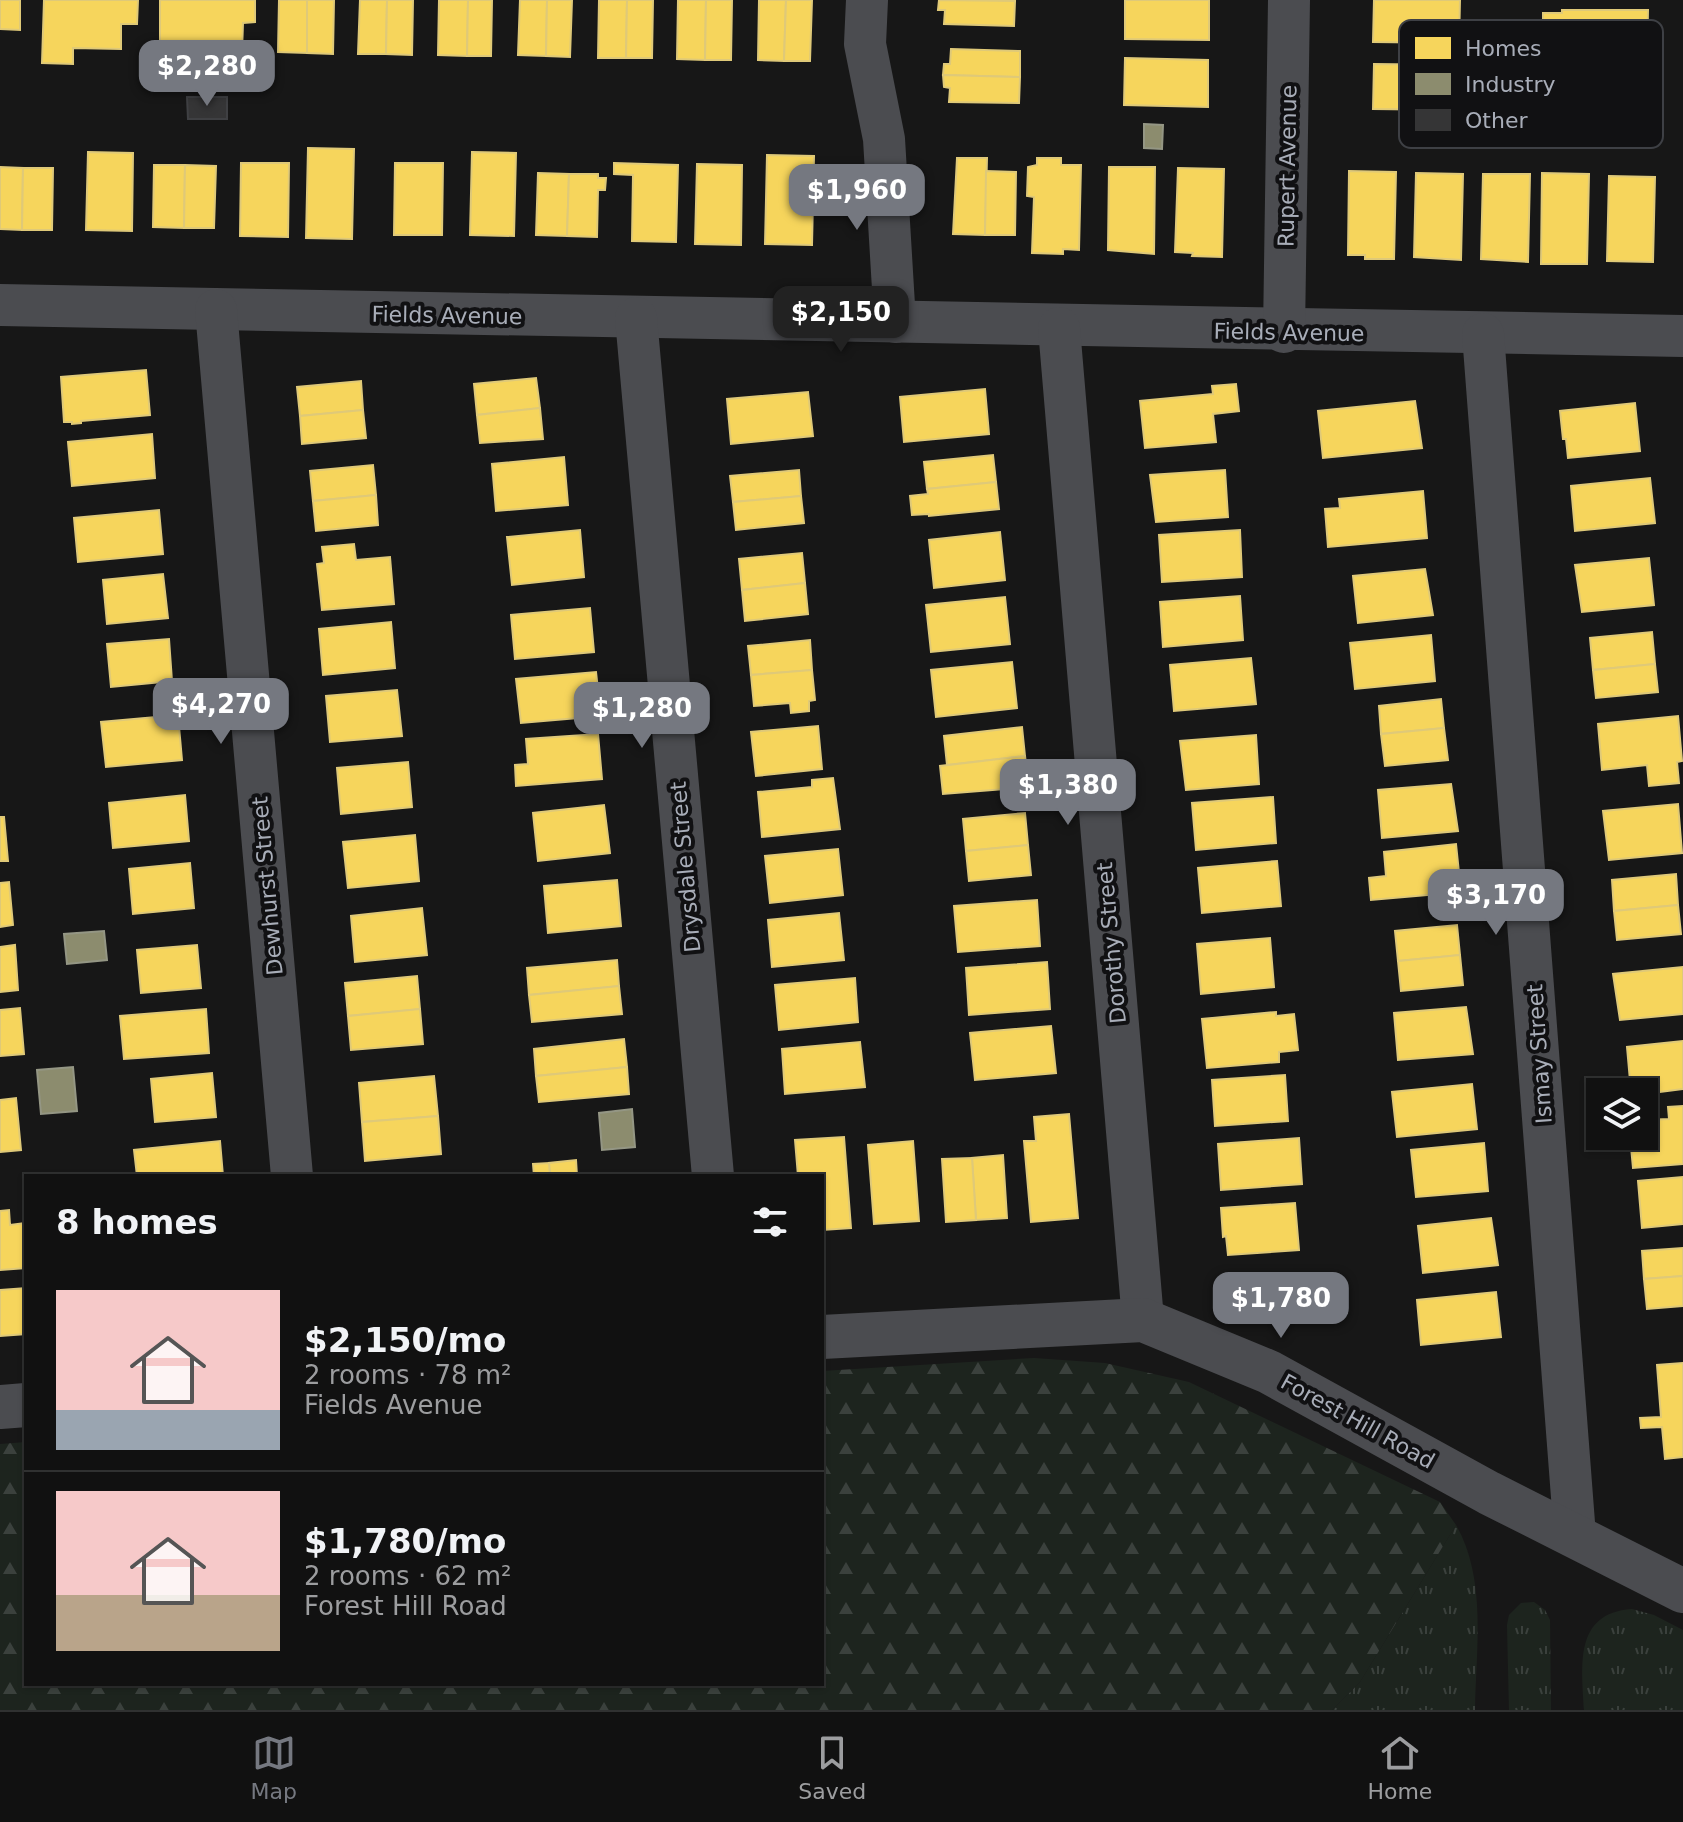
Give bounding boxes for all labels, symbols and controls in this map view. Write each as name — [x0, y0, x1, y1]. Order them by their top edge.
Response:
legend — [1399, 20, 1663, 148]
text: Homes — [1465, 36, 1541, 61]
pin: $2,280 — [142, 40, 272, 108]
text: $2,280 — [157, 51, 257, 81]
text: Industry — [1465, 72, 1556, 97]
street label: Rupert Avenue — [1274, 85, 1301, 247]
text: Other — [1465, 108, 1528, 133]
pin: $1,960 — [792, 164, 922, 232]
text: $1,960 — [807, 175, 907, 205]
pin: $2,150 — [776, 286, 906, 354]
text: $2,150 — [791, 297, 891, 327]
street label: Fields Avenue — [371, 302, 523, 329]
street label: Fields Avenue — [1213, 319, 1365, 346]
pin: $4,270 — [156, 678, 286, 746]
pin: $1,280 — [577, 682, 707, 750]
text: $4,270 — [171, 689, 271, 719]
text: $1,280 — [592, 693, 692, 723]
pin: $1,380 — [1003, 759, 1133, 827]
text: $1,380 — [1018, 770, 1118, 800]
street label: Drysdale Street — [666, 780, 705, 953]
street label: Dewhurst Street — [247, 795, 288, 976]
street label: Dorothy Street — [1092, 861, 1131, 1025]
pin: $3,170 — [1431, 869, 1561, 937]
text: $3,170 — [1446, 880, 1546, 910]
street label: Ismay Street — [1522, 983, 1557, 1125]
map controls — [1586, 1078, 1658, 1150]
button: layers — [1586, 1078, 1658, 1150]
icon: filters — [748, 1200, 792, 1244]
text: 8 homes — [56, 1202, 218, 1242]
pin: $1,780 — [1216, 1272, 1346, 1340]
text: $1,780 — [1231, 1283, 1331, 1313]
text: $2,150/mo — [304, 1320, 506, 1360]
icon: home — [120, 1322, 216, 1418]
text: 2 rooms · 78 m² — [304, 1360, 512, 1390]
street label: Forest Hill Road — [1277, 1369, 1439, 1474]
text: Fields Avenue — [304, 1390, 482, 1420]
text: $1,780/mo — [304, 1521, 506, 1561]
icon: home — [120, 1523, 216, 1619]
text: 2 rooms · 62 m² — [304, 1561, 512, 1591]
text: Forest Hill Road — [304, 1591, 507, 1621]
tab: Map — [251, 1731, 297, 1804]
tab: Saved — [798, 1731, 866, 1804]
tab: Home — [1367, 1731, 1432, 1804]

